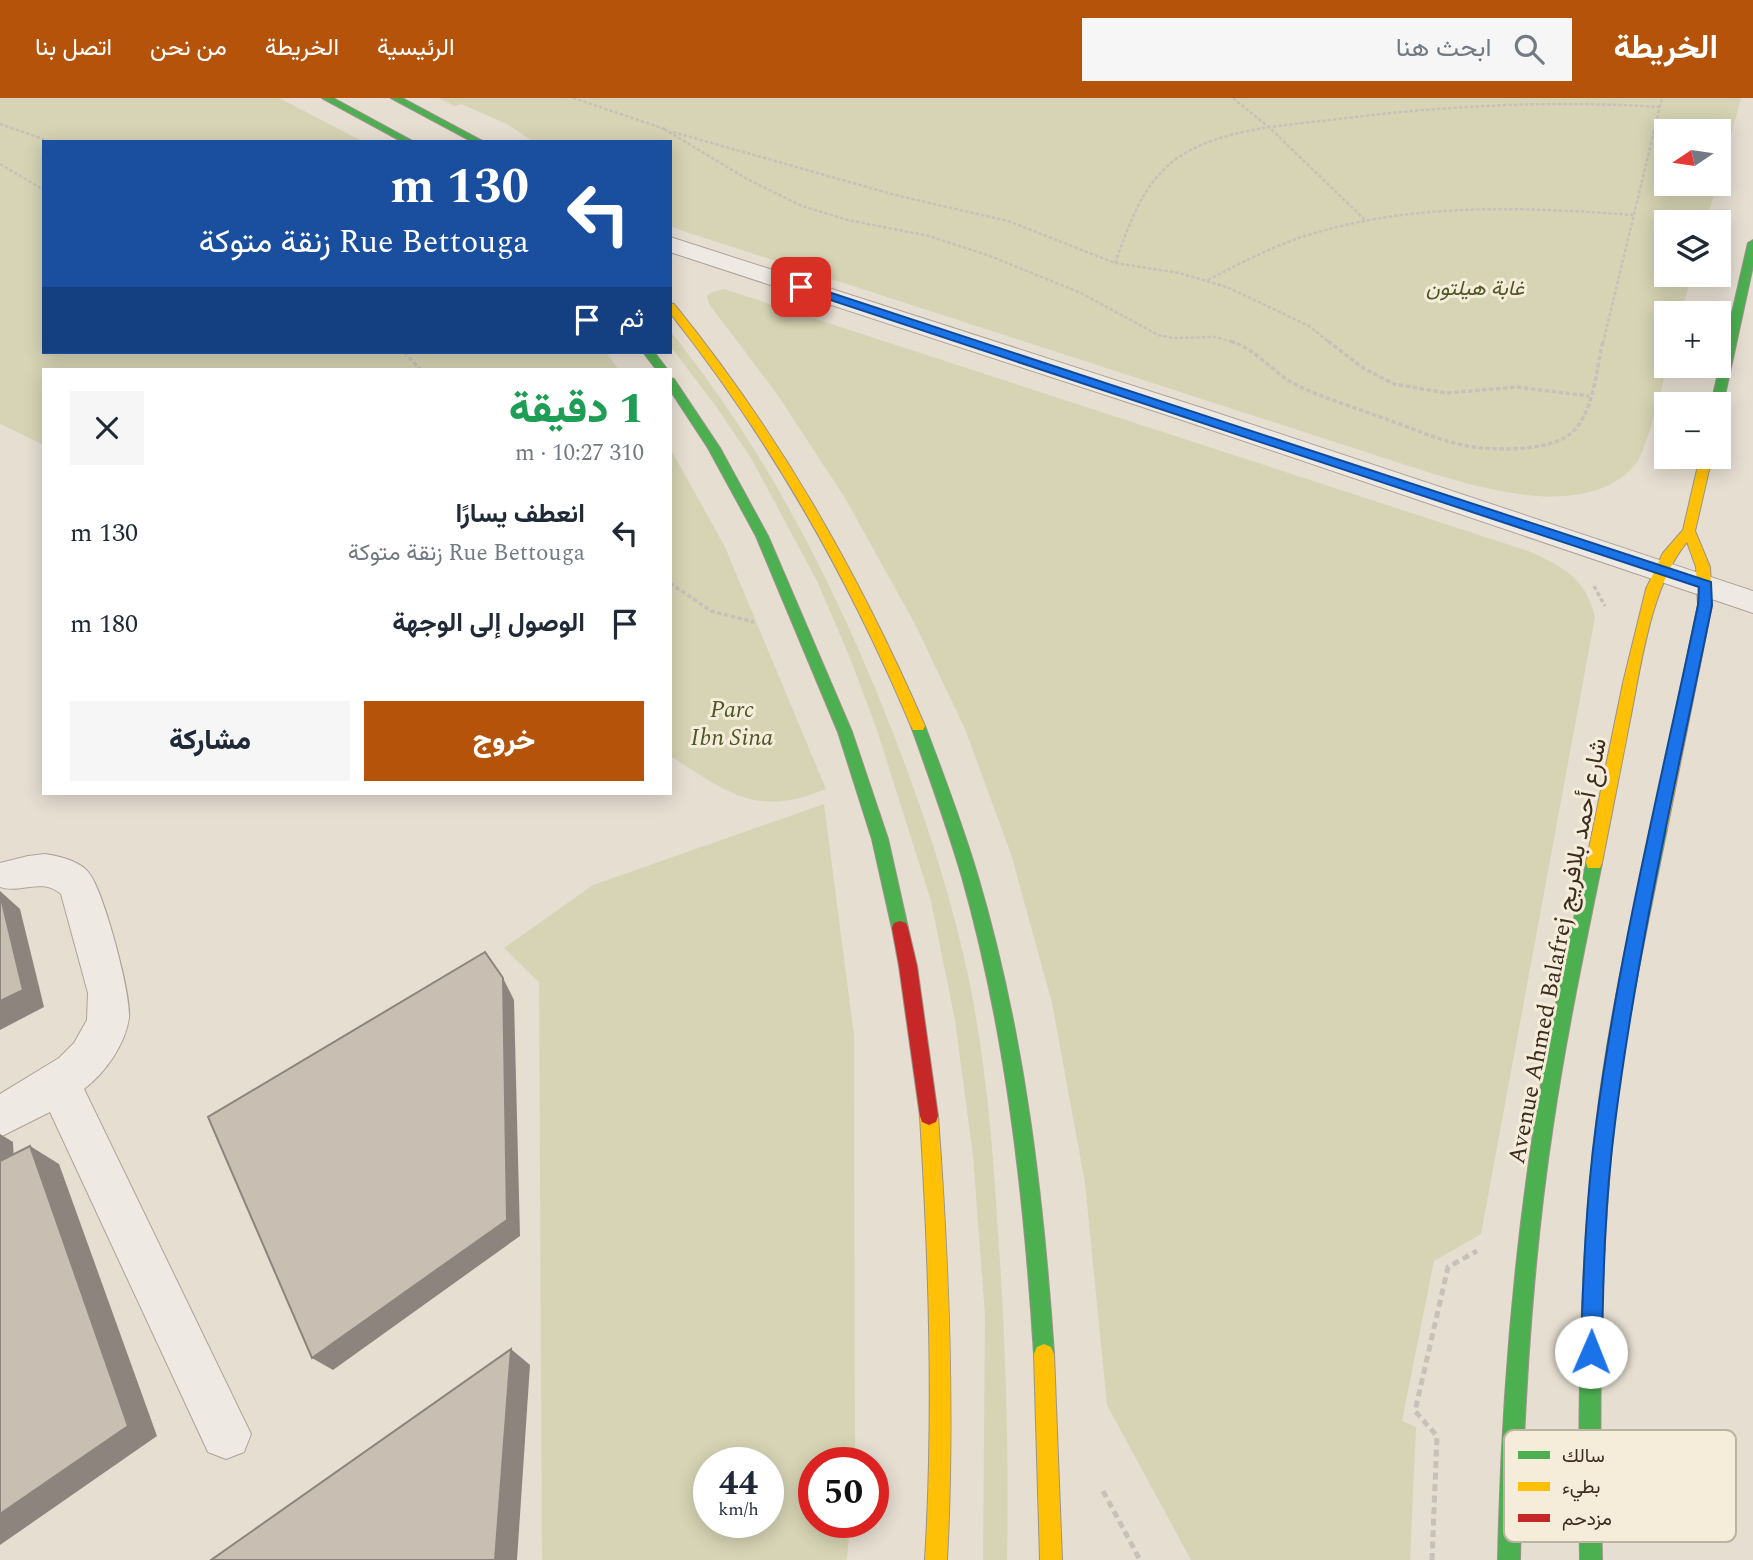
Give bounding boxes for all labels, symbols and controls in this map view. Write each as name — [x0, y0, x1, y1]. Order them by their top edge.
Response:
search box — [1082, 18, 1572, 81]
text: الخريطة — [1614, 23, 1718, 73]
text: ابحث هنا — [1396, 28, 1492, 68]
text: اتصل بنا — [35, 30, 112, 66]
text: من نحن — [150, 30, 227, 66]
text: الخريطة — [265, 30, 339, 66]
text: الرئيسية — [377, 30, 455, 66]
icon: search — [1510, 30, 1548, 68]
north arrow — [1654, 119, 1731, 196]
map controls — [1654, 119, 1731, 469]
text: 130 m — [390, 150, 529, 225]
icon: left — [553, 168, 644, 259]
button: layers — [1654, 210, 1731, 287]
text: Rue Bettouga زنقة متوكة — [199, 218, 529, 267]
pin — [771, 257, 831, 317]
icon: arrive — [782, 268, 820, 306]
park label: غابة هيلتون — [1426, 273, 1525, 305]
text: ثم — [620, 299, 644, 339]
icon: arrive — [568, 301, 606, 339]
button: + — [1654, 301, 1731, 378]
text: 1 دقيقة — [509, 378, 644, 441]
button: close — [70, 391, 144, 465]
button: − — [1654, 392, 1731, 469]
text: 310 m · 10:27 — [515, 436, 644, 471]
text: انعطف يسارًا — [455, 494, 585, 534]
text: 130 m — [70, 513, 138, 553]
icon: left — [606, 514, 644, 552]
text: Rue Bettouga زنقة متوكة — [348, 536, 585, 571]
text: الوصول إلى الوجهة — [392, 603, 585, 643]
text: 180 m — [70, 604, 138, 644]
icon: arrive — [606, 605, 644, 643]
park label: Parc Ibn Sina — [691, 692, 773, 756]
button: مشاركة — [70, 701, 350, 781]
button: خروج — [364, 701, 644, 781]
street label: Avenue Ahmed Balafrej شارع أحمد بلافريج — [1499, 735, 1617, 1167]
position arrow — [1554, 1315, 1628, 1389]
legend — [1504, 1430, 1736, 1542]
text: سالك — [1562, 1442, 1605, 1471]
speed limit sign: 50 — [798, 1447, 889, 1538]
text: 44 — [719, 1457, 758, 1510]
text: بطيء — [1562, 1473, 1600, 1502]
text: km/h — [718, 1496, 759, 1523]
text: مزدحم — [1562, 1505, 1612, 1534]

